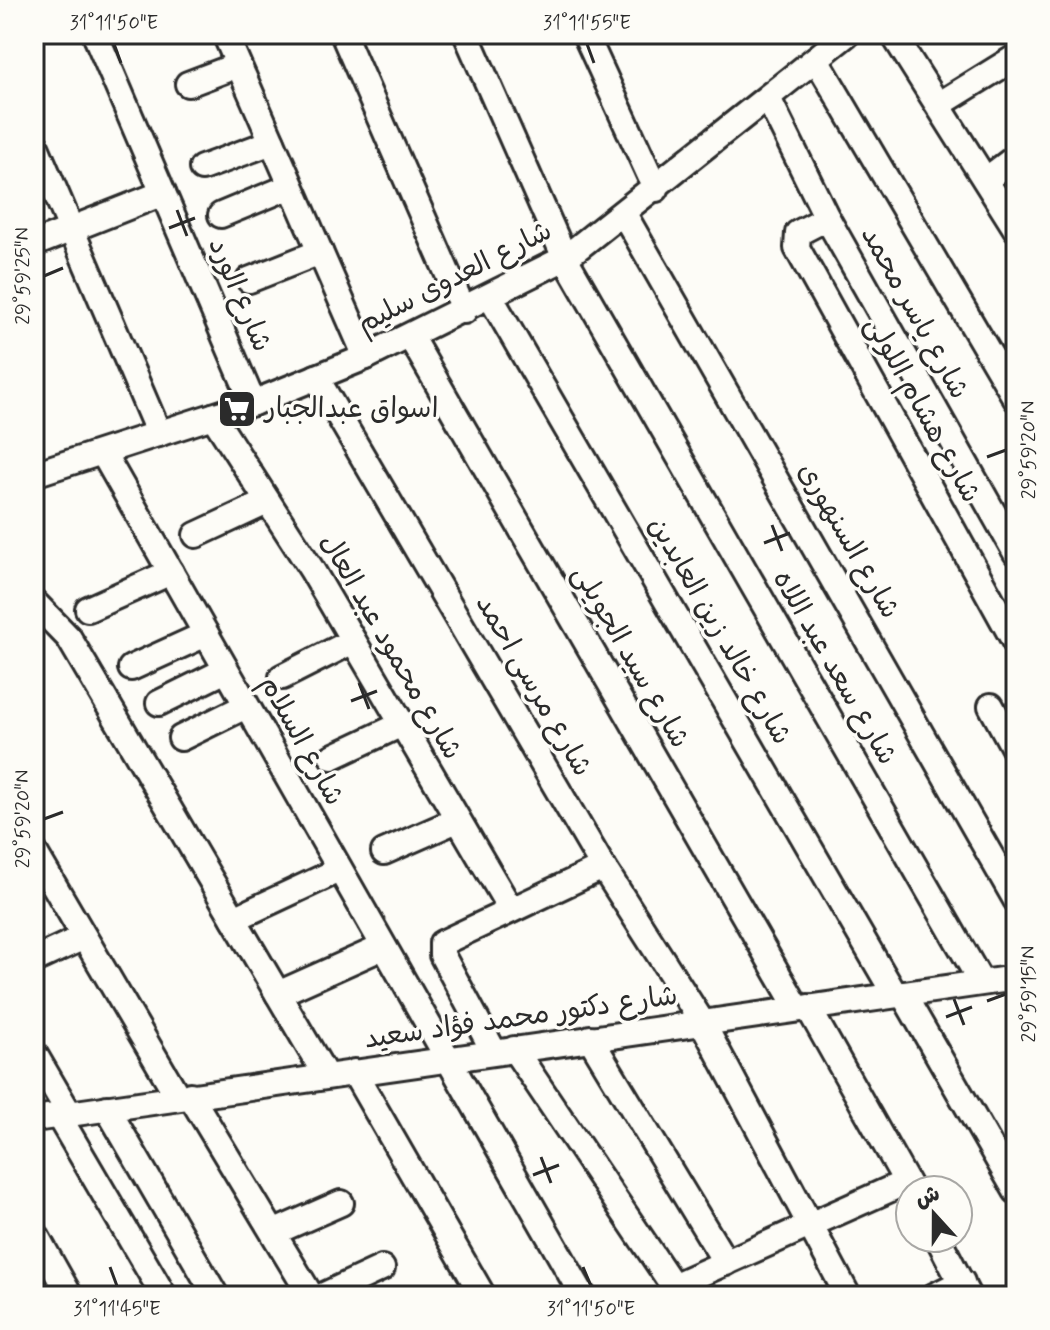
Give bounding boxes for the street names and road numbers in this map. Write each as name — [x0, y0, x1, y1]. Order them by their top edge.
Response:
street label: شارع العدوى سليم — [351, 213, 559, 344]
street label: شارع ياسر محمد — [851, 220, 977, 406]
street label: شارع الورد — [198, 232, 280, 358]
street label: شارع هشام اللولى — [855, 310, 989, 510]
street label: شارع السنهورى — [788, 456, 908, 626]
street label: شارع خالد زين العابدين — [639, 510, 799, 752]
street label: شارع محمود عبد العال — [310, 527, 470, 767]
street label: شارع سيد الجويلى — [563, 559, 697, 755]
street label: شارع سعد عبد اللاه — [763, 564, 905, 772]
street label: شارع مرسى احمد — [466, 589, 600, 783]
street label: شارع السلام — [249, 669, 352, 813]
street label: شارع دكتور محمد فؤاد سعيد — [362, 978, 680, 1058]

